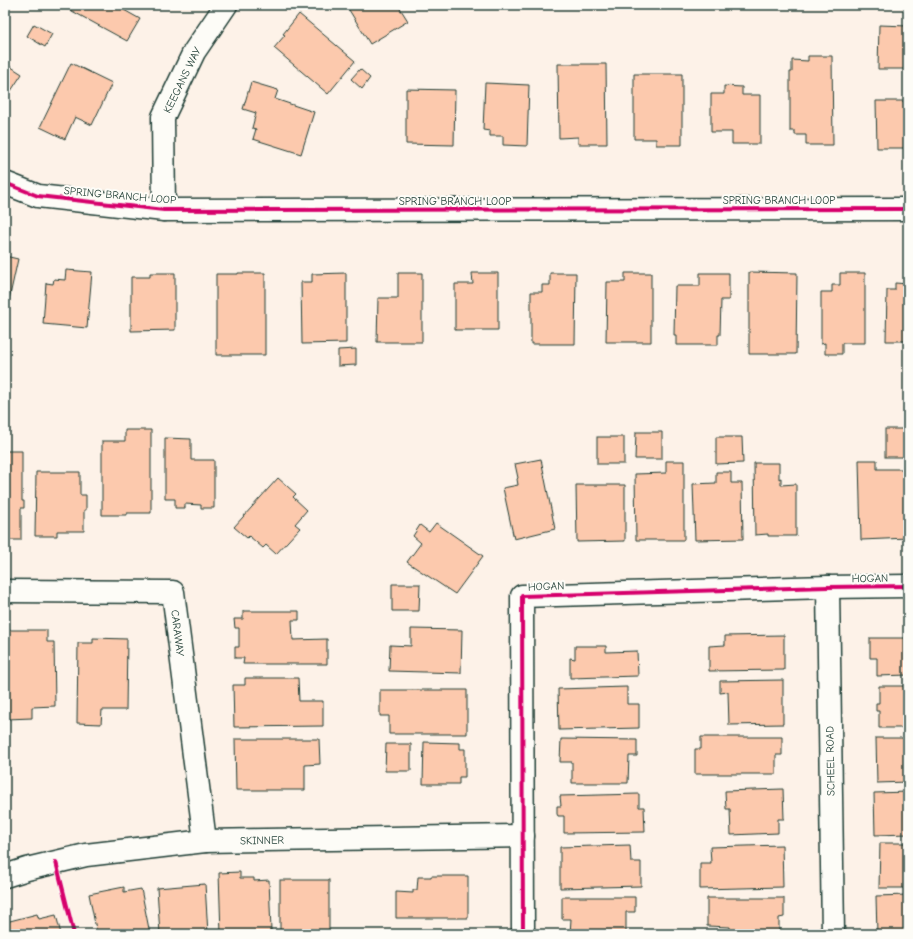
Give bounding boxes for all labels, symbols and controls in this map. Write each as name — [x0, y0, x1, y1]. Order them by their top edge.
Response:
street label: KEEGANS WAY — [161, 45, 204, 115]
street label: SPRING BRANCH LOOP — [63, 184, 177, 207]
street label: SPRING BRANCH LOOP — [723, 194, 835, 207]
street label: SPRING BRANCH LOOP — [399, 195, 511, 208]
street label: HOGAN — [852, 572, 888, 585]
street label: HOGAN — [528, 579, 564, 594]
street label: CARAWAY — [168, 609, 187, 658]
street label: SCHEEL ROAD — [823, 726, 838, 796]
street label: SKINNER — [240, 834, 285, 847]

